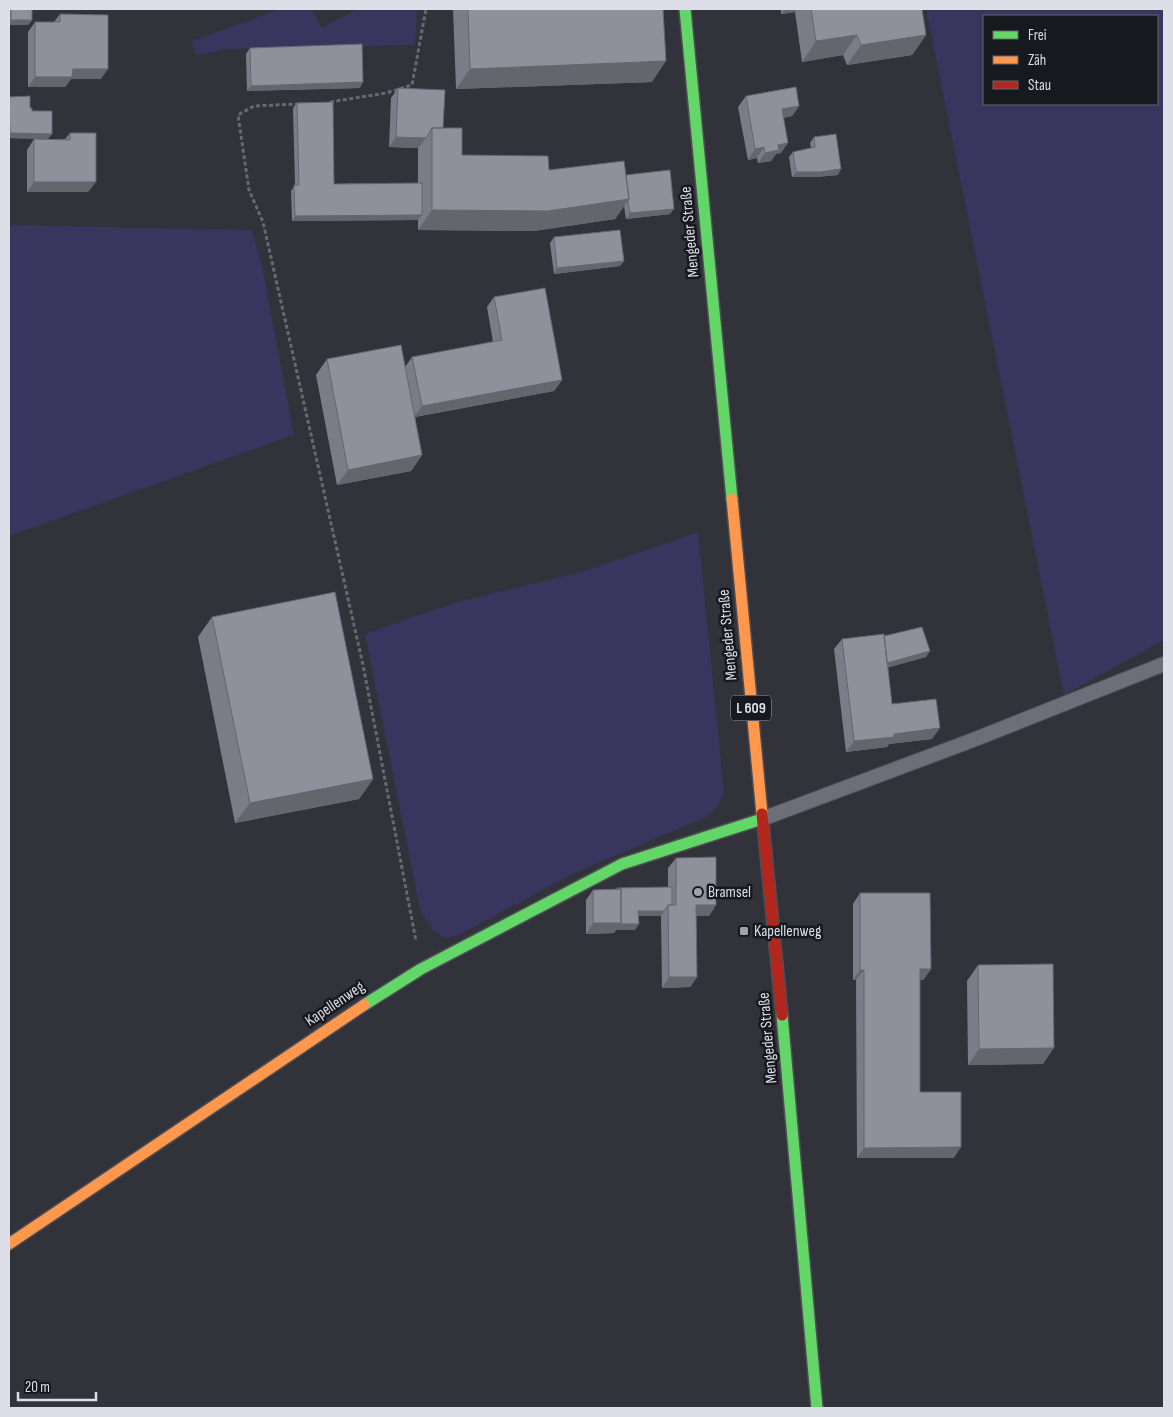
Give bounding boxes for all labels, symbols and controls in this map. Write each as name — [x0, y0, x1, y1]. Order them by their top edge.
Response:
legend — [983, 15, 1158, 105]
text: Frei — [1028, 26, 1047, 45]
text: Zäh — [1028, 51, 1046, 70]
text: Stau — [1028, 76, 1051, 95]
street label: Mengeder Straße — [677, 186, 703, 278]
street label: Mengeder Straße — [715, 589, 741, 681]
road number: L 609 — [731, 696, 771, 720]
place label: Bramsel — [708, 883, 751, 902]
marker: Bramsel — [692, 886, 704, 898]
place label: Kapellenweg — [754, 922, 821, 941]
marker: Kapellenweg — [738, 925, 750, 937]
street label: Kapellenweg — [302, 977, 368, 1031]
street label: Mengeder Straße — [755, 992, 781, 1084]
scale bar — [18, 1370, 95, 1402]
text: 20 m — [25, 1378, 50, 1397]

